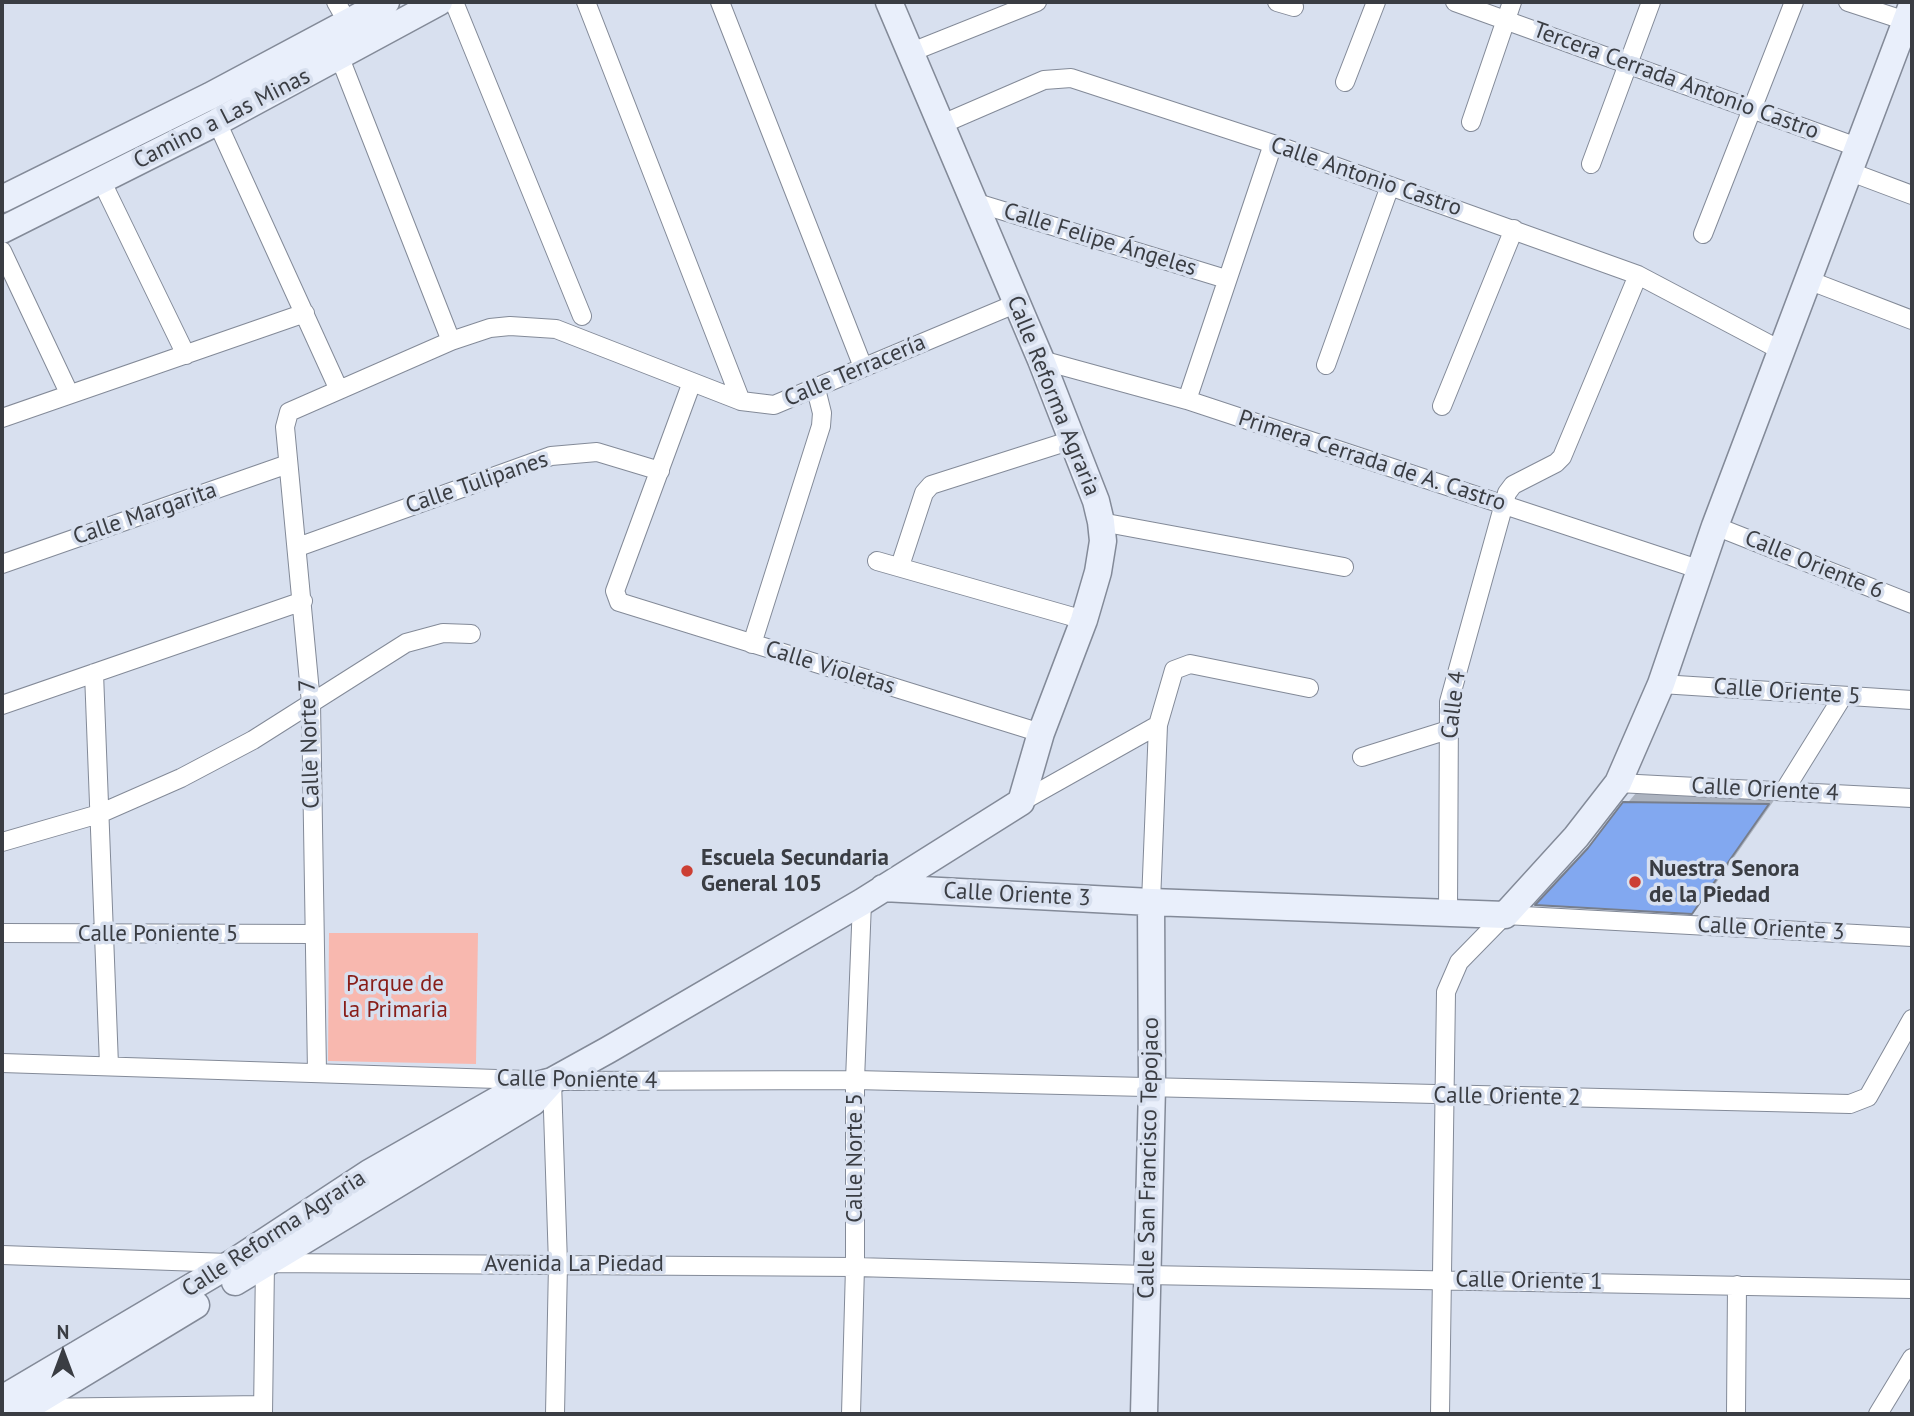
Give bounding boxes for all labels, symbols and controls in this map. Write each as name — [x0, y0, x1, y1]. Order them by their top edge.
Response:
street label: Tercera Cerrada Antonio Castro — [1529, 16, 1823, 146]
street label: Camino a Las Minas — [129, 63, 315, 175]
street label: Calle Antonio Castro — [1267, 131, 1465, 223]
street label: Calle Felipe Ángeles — [1000, 198, 1200, 282]
street label: Calle Reforma Agraria — [1000, 292, 1106, 500]
street label: Calle Terracería — [780, 329, 930, 413]
street label: Primera Cerrada de A. Castro — [1235, 405, 1509, 517]
street label: Calle Tulipanes — [402, 446, 552, 520]
street label: Calle Margarita — [70, 477, 220, 551]
street label: Calle Oriente 6 — [1741, 525, 1887, 605]
street label: Calle Violetas — [762, 635, 898, 701]
street label: Calle 4 — [1436, 670, 1472, 740]
street label: Calle Oriente 5 — [1713, 673, 1861, 711]
street label: Calle Norte 7 — [294, 679, 326, 809]
street label: Calle Oriente 4 — [1691, 772, 1839, 808]
place label: Escuela Secundaria General 105 — [701, 844, 889, 898]
place label: Nuestra Senora de la Piedad — [1649, 855, 1799, 909]
marker: Escuela Secundaria General 105 — [679, 863, 695, 879]
marker: Nuestra Senora de la Piedad — [1627, 874, 1643, 890]
street label: Calle Oriente 3 — [943, 877, 1091, 913]
street label: Calle Oriente 3 — [1697, 911, 1845, 947]
street label: Calle Poniente 5 — [78, 920, 238, 948]
park label: Parque de la Primaria — [342, 970, 448, 1024]
street label: Calle San Francisco Tepojaco — [1133, 1017, 1165, 1299]
street label: Calle Poniente 4 — [496, 1065, 658, 1095]
street label: Calle Oriente 2 — [1433, 1082, 1581, 1112]
street label: Calle Norte 5 — [841, 1093, 869, 1223]
street label: Calle Reforma Agraria — [177, 1164, 371, 1304]
street label: Avenida La Piedad — [484, 1250, 664, 1278]
street label: Calle Oriente 1 — [1455, 1266, 1603, 1296]
north arrow — [28, 1318, 98, 1388]
text: N — [57, 1320, 69, 1344]

